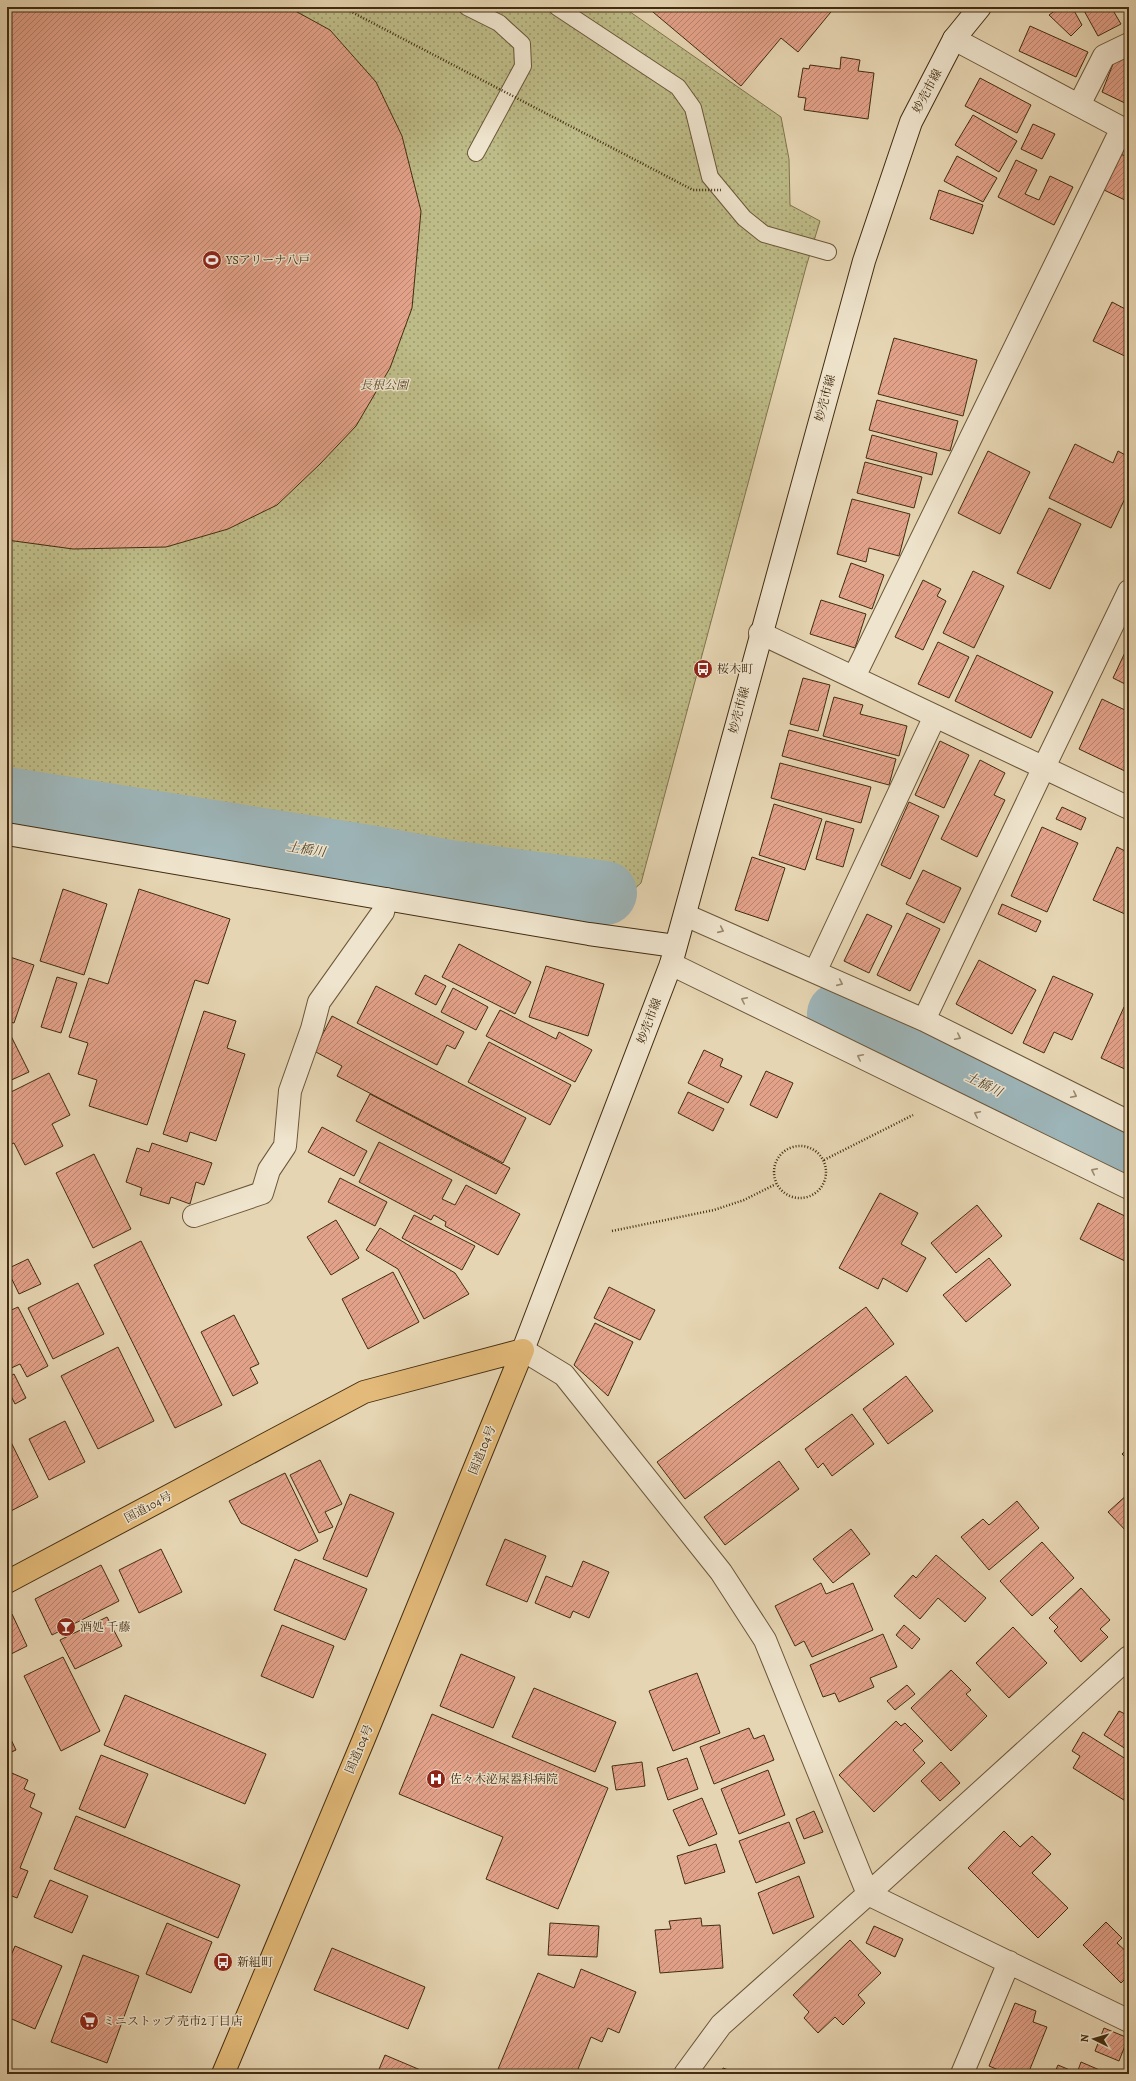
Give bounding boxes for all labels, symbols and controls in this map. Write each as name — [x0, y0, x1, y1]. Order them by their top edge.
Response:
street label: 妙売市線 — [909, 66, 945, 116]
sports icon: YSアリーナ八戸 — [201, 249, 223, 271]
place label: YSアリーナ八戸 — [225, 252, 310, 268]
street label: 妙売市線 — [811, 373, 839, 423]
park label: 長根公園 — [360, 377, 410, 393]
bus stop icon: 桜木町 — [692, 658, 714, 680]
place label: 桜木町 — [717, 661, 753, 677]
street label: 妙売市線 — [725, 685, 753, 735]
water label: 土橋川 — [285, 838, 329, 861]
one-way arrow — [716, 925, 724, 933]
one-way arrow — [835, 978, 843, 986]
street label: 妙売市線 — [633, 996, 665, 1046]
one-way arrow — [740, 997, 748, 1005]
one-way arrow — [954, 1032, 961, 1040]
one-way arrow — [857, 1054, 865, 1062]
water label: 土橋川 — [963, 1068, 1007, 1101]
one-way arrow — [1070, 1090, 1078, 1098]
one-way arrow — [974, 1111, 981, 1119]
one-way arrow — [1091, 1168, 1098, 1176]
street label: 国道104号 — [465, 1423, 499, 1477]
street label: 国道104号 — [121, 1488, 175, 1526]
bar icon: 酒処 千藤 — [55, 1616, 77, 1638]
place label: 酒処 千藤 — [80, 1619, 130, 1635]
street label: 国道104号 — [341, 1722, 377, 1776]
hospital icon: 佐々木泌尿器科病院 — [425, 1768, 447, 1790]
place label: 佐々木泌尿器科病院 — [450, 1771, 558, 1787]
bus stop icon: 新組町 — [212, 1951, 234, 1973]
place label: 新組町 — [237, 1954, 273, 1970]
supermarket icon: ミニストップ 売市2丁目店 — [78, 2010, 100, 2032]
place label: ミニストップ 売市2丁目店 — [103, 2013, 243, 2029]
north arrow — [1074, 2019, 1114, 2059]
text: N — [1077, 2034, 1092, 2043]

